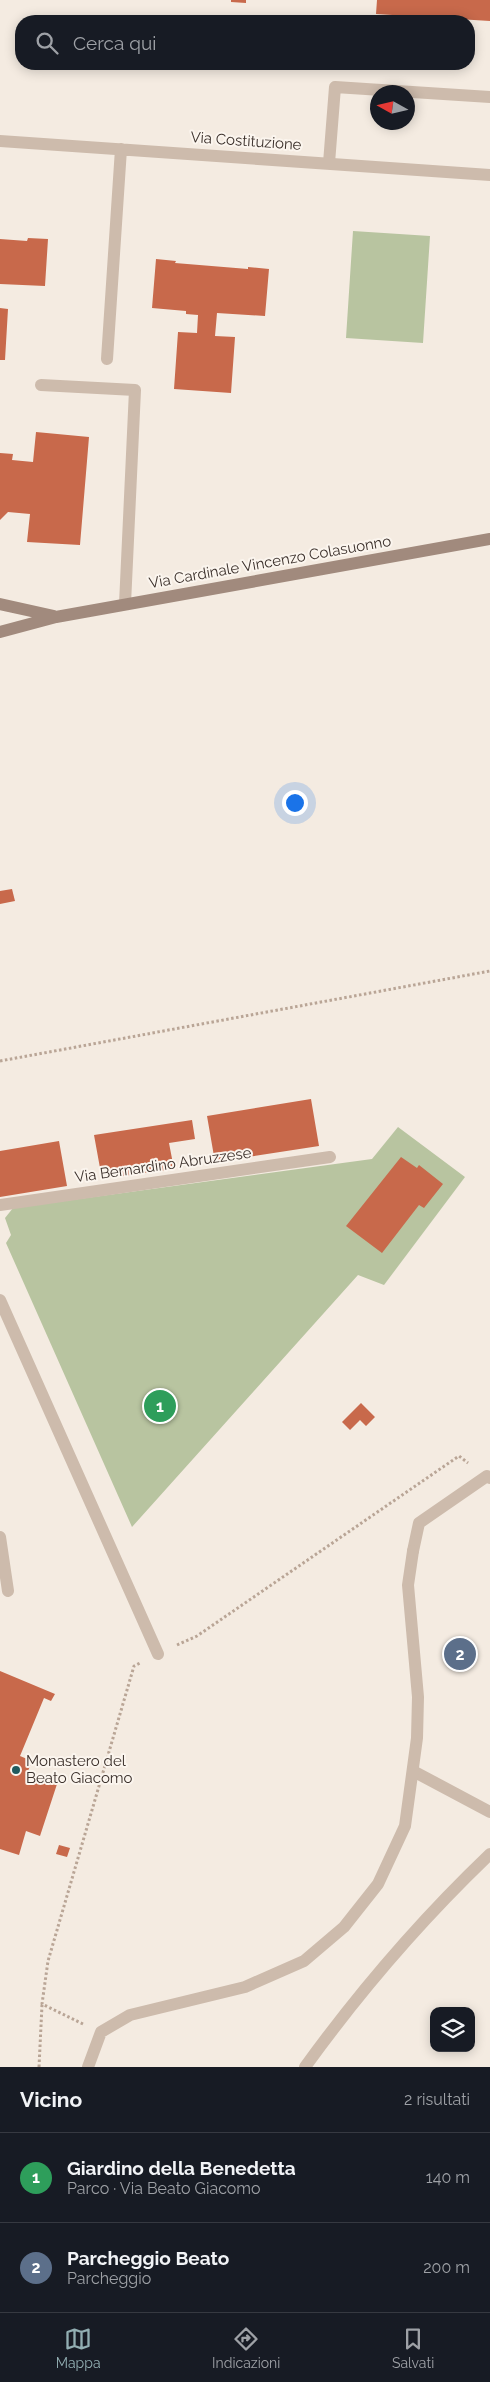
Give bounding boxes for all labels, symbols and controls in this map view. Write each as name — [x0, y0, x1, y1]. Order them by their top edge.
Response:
search box — [15, 15, 475, 70]
icon: search — [33, 29, 61, 57]
text: Cerca qui — [73, 32, 156, 54]
north arrow — [370, 85, 415, 130]
street label: Via Costituzione — [190, 128, 302, 154]
street label: Via Cardinale Vincenzo Colasuonno — [148, 532, 393, 592]
your location — [282, 790, 308, 816]
street label: Via Bernardino Abruzzese — [74, 1144, 253, 1186]
pin: 1 — [144, 1387, 176, 1425]
pin: 2 — [444, 1635, 476, 1673]
place label: Monastero del Beato Giacomo — [26, 1752, 133, 1787]
marker: Monastero del Beato Giacomo — [10, 1764, 22, 1776]
map controls — [430, 2007, 475, 2052]
button: layers — [430, 2007, 475, 2052]
text: Vicino — [20, 2087, 82, 2112]
text: 2 risultati — [404, 2090, 470, 2109]
text: Giardino della Benedetta — [67, 2157, 296, 2179]
text: 1 — [32, 2168, 40, 2187]
text: 140 m — [426, 2168, 470, 2187]
text: Parco · Via Beato Giacomo — [67, 2179, 261, 2198]
text: Parcheggio Beato — [67, 2247, 229, 2269]
text: 2 — [31, 2258, 41, 2277]
text: 200 m — [423, 2258, 470, 2277]
text: Parcheggio — [67, 2269, 151, 2288]
tab: Mappa — [56, 2325, 101, 2371]
tab: Indicazioni — [212, 2325, 280, 2371]
tab: Salvati — [392, 2325, 434, 2371]

